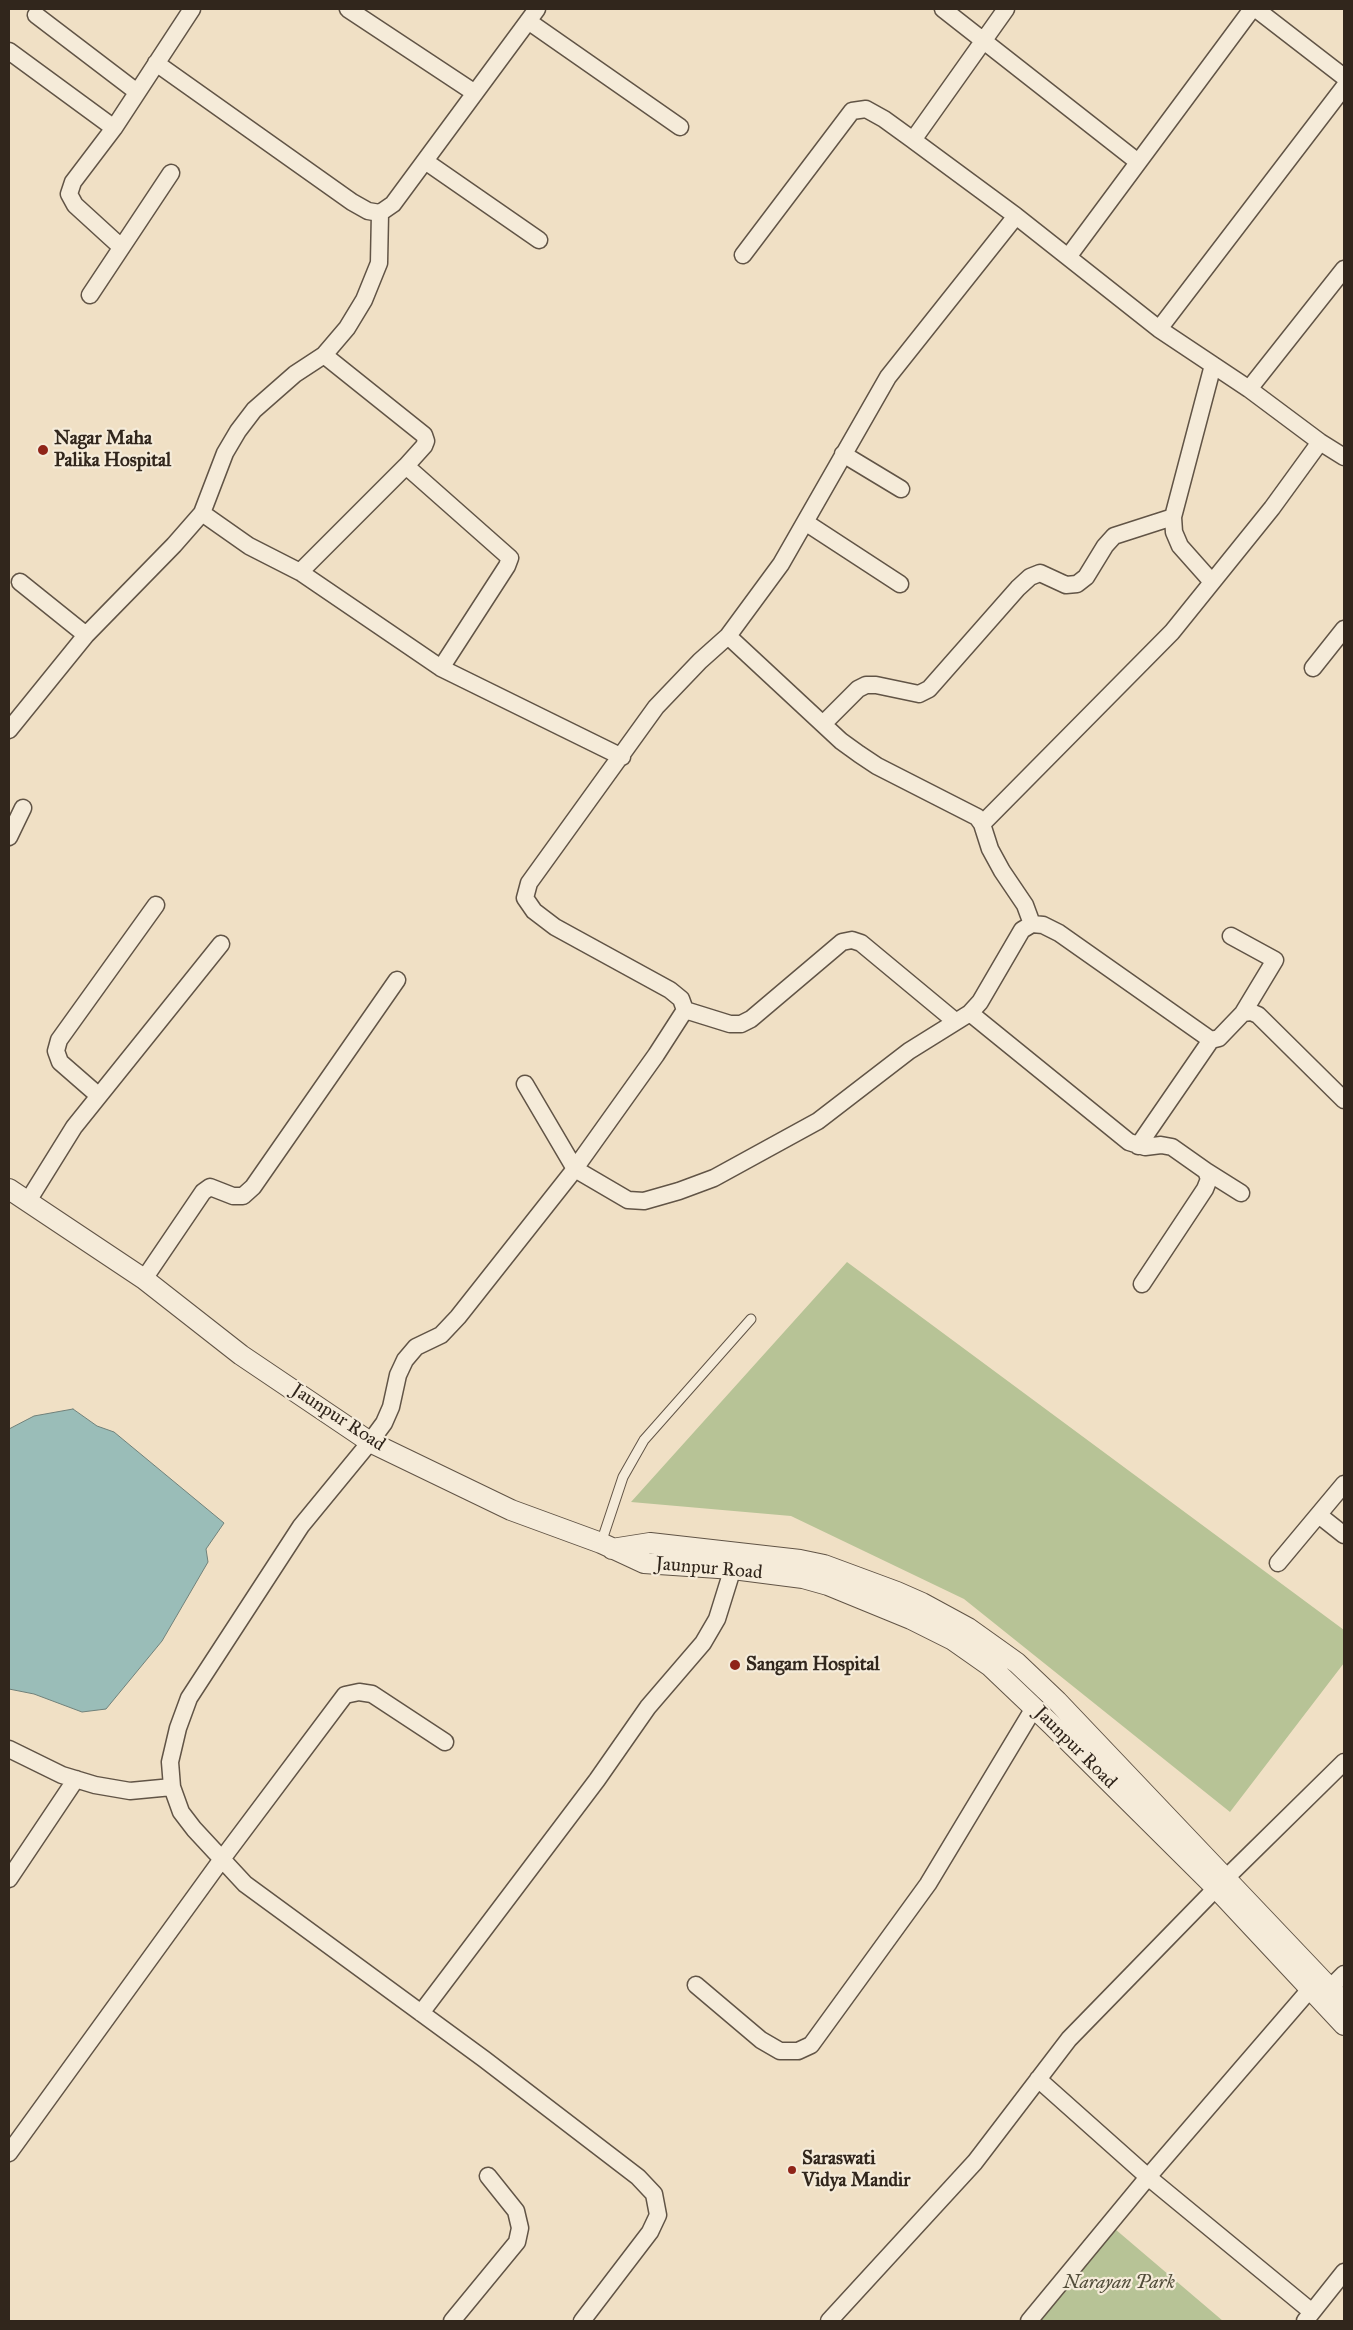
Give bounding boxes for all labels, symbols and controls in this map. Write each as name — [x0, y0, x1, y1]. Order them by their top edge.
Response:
place label: Nagar Maha Palika Hospital — [54, 428, 171, 472]
marker: Nagar Maha Palika Hospital — [36, 443, 50, 457]
street label: Jaunpur Road — [287, 1379, 389, 1457]
street label: Jaunpur Road — [655, 1553, 763, 1585]
place label: Sangam Hospital — [746, 1654, 880, 1676]
marker: Sangam Hospital — [728, 1658, 742, 1672]
street label: Jaunpur Road — [1029, 1702, 1121, 1794]
place label: Saraswati Vidya Mandir — [802, 2148, 910, 2192]
marker: Saraswati Vidya Mandir — [786, 2164, 798, 2176]
park label: Narayan Park — [1063, 2272, 1175, 2294]

